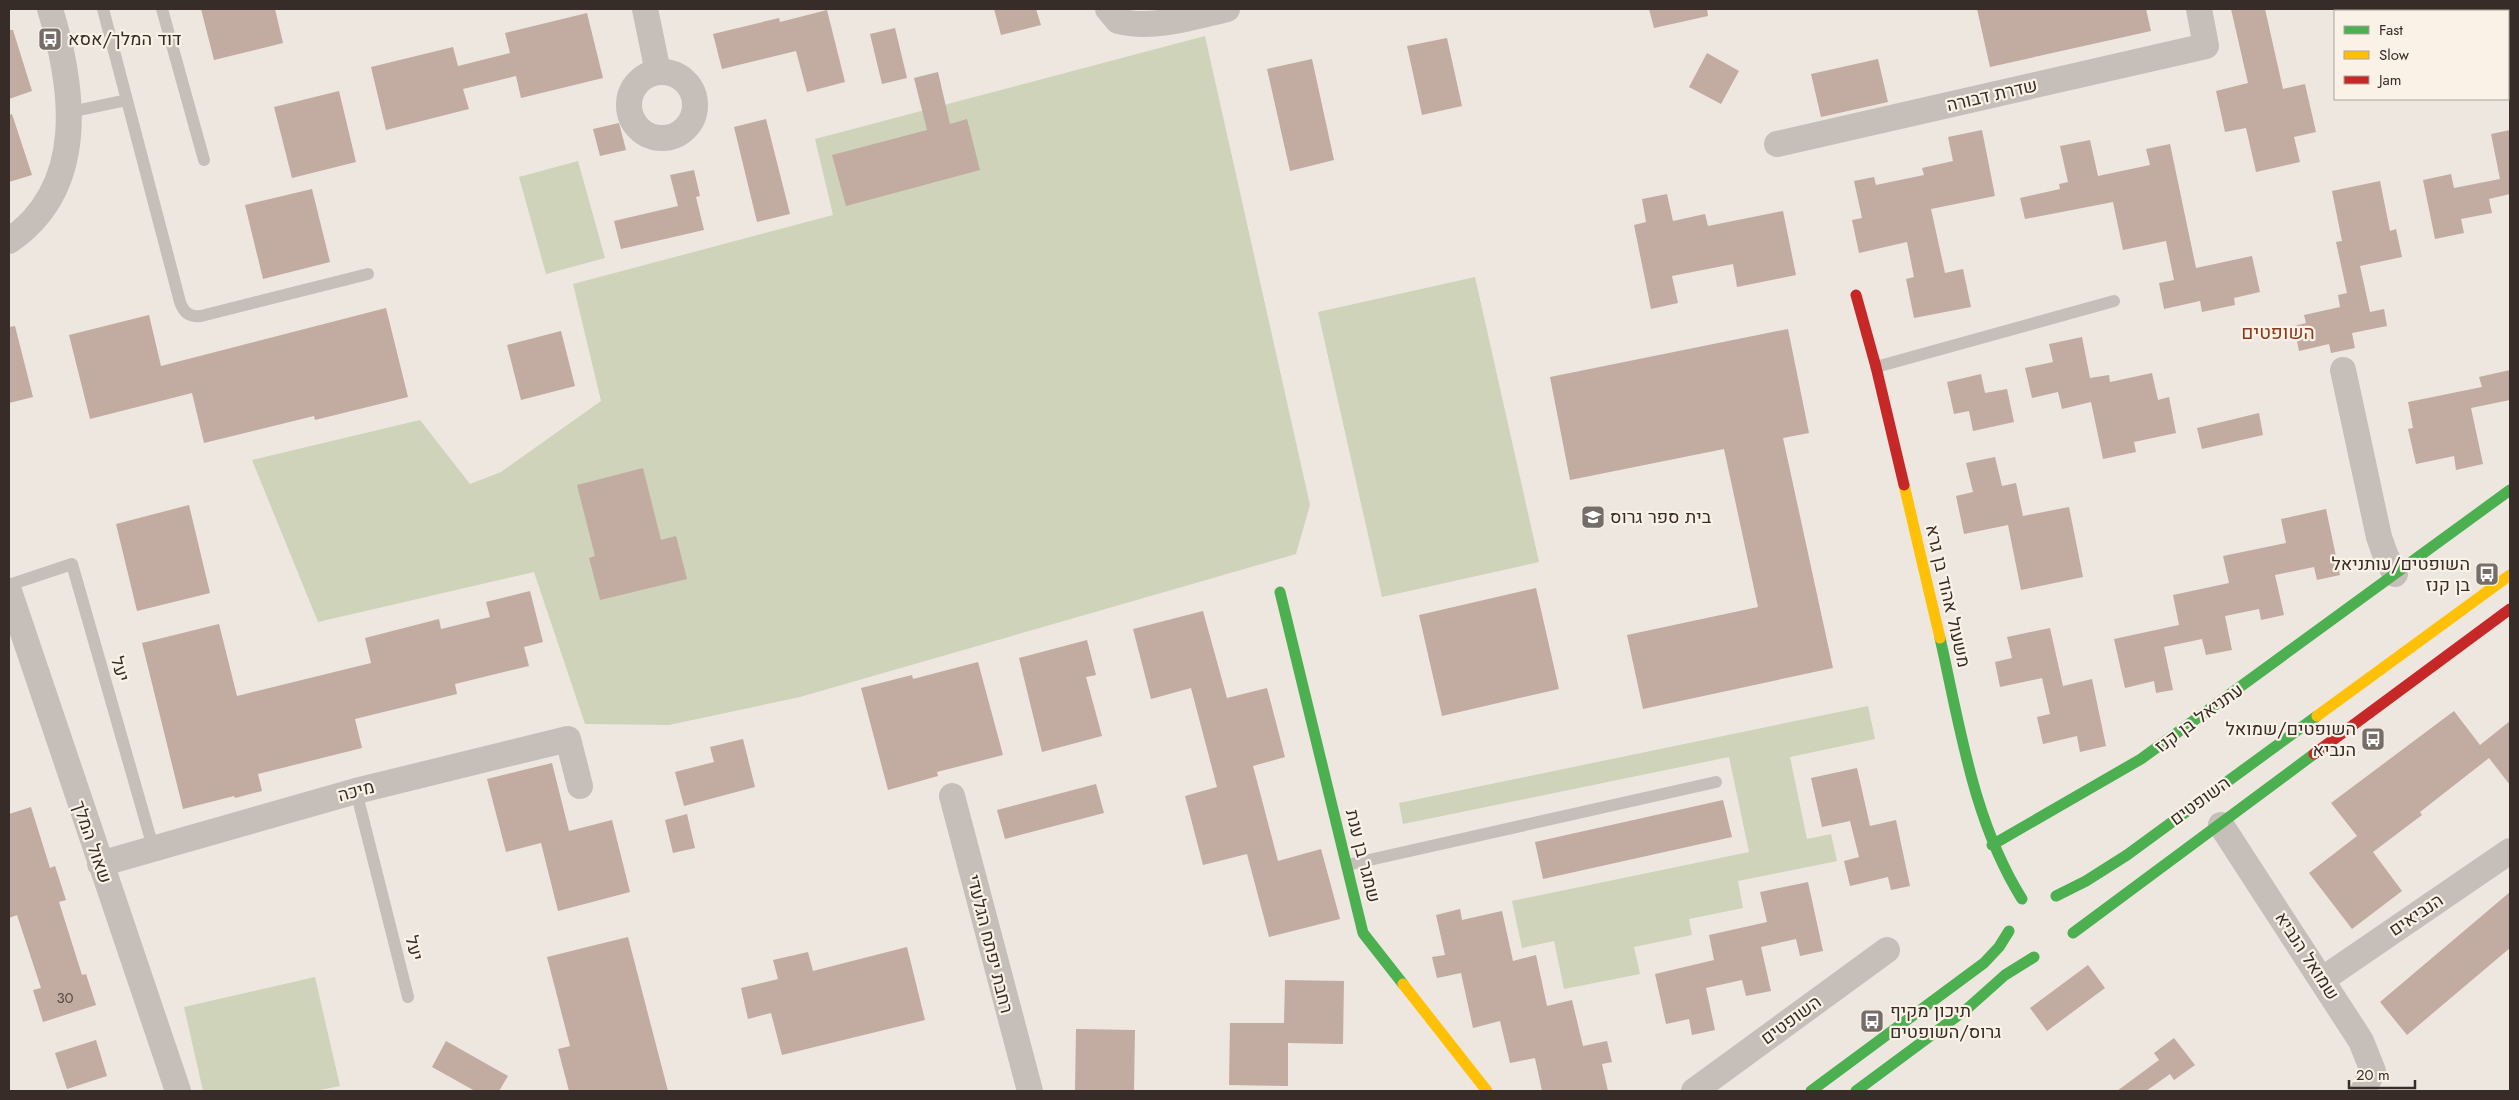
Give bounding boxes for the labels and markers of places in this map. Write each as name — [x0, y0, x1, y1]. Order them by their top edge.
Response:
bus stop icon: דוד המלך/אסא — [37, 26, 63, 52]
place label: דוד המלך/אסא — [68, 26, 181, 52]
school or university icon: בית ספר גרוס — [1580, 504, 1606, 530]
place label: בית ספר גרוס — [1610, 504, 1712, 530]
place label: השופטים/עותניאל בן קנז — [2332, 551, 2471, 598]
bus stop icon: השופטים/עותניאל בן קנז — [2474, 561, 2500, 587]
place label: השופטים/שמואל הנביא — [2225, 716, 2356, 763]
bus stop icon: השופטים/שמואל הנביא — [2360, 726, 2386, 752]
place label: תיכון מקיף גרוס/השופטים — [1890, 998, 2001, 1045]
bus stop icon: תיכון מקיף גרוס/השופטים — [1859, 1008, 1885, 1034]

